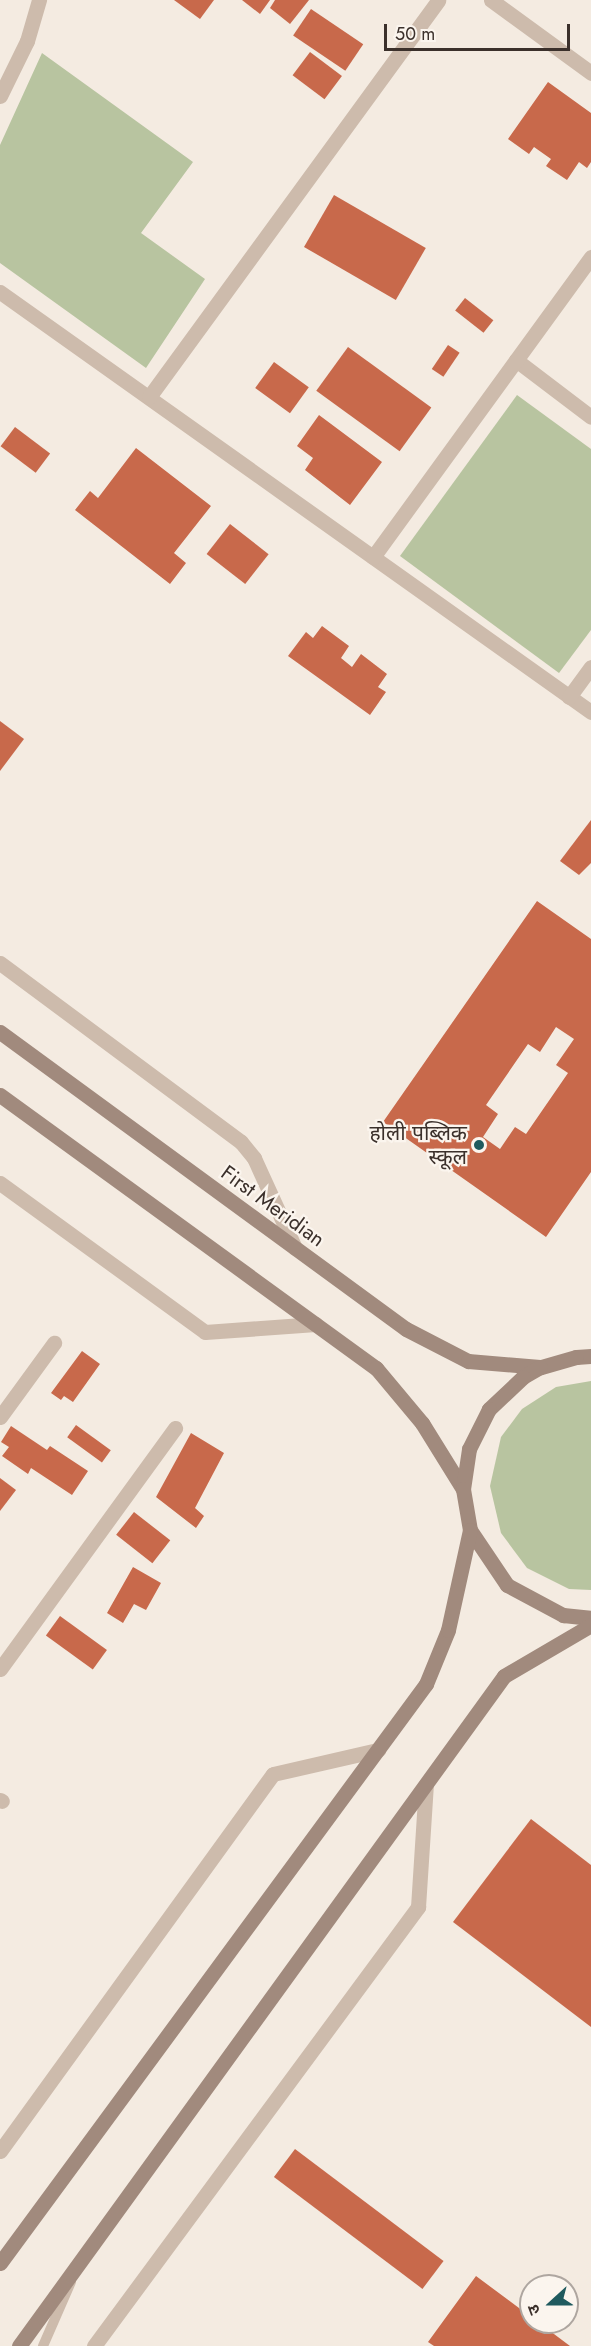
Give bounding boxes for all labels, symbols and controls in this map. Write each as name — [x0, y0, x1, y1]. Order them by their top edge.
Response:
scale bar — [387, 12, 573, 50]
text: 50 m — [395, 21, 435, 47]
place label: होली पब्लिक स्कूल — [369, 1120, 467, 1170]
marker: होली पब्लिक स्कूल — [472, 1138, 486, 1152]
street label: First Meridian — [216, 1160, 330, 1252]
north arrow — [519, 2274, 579, 2334]
text: उ — [521, 2301, 546, 2318]

